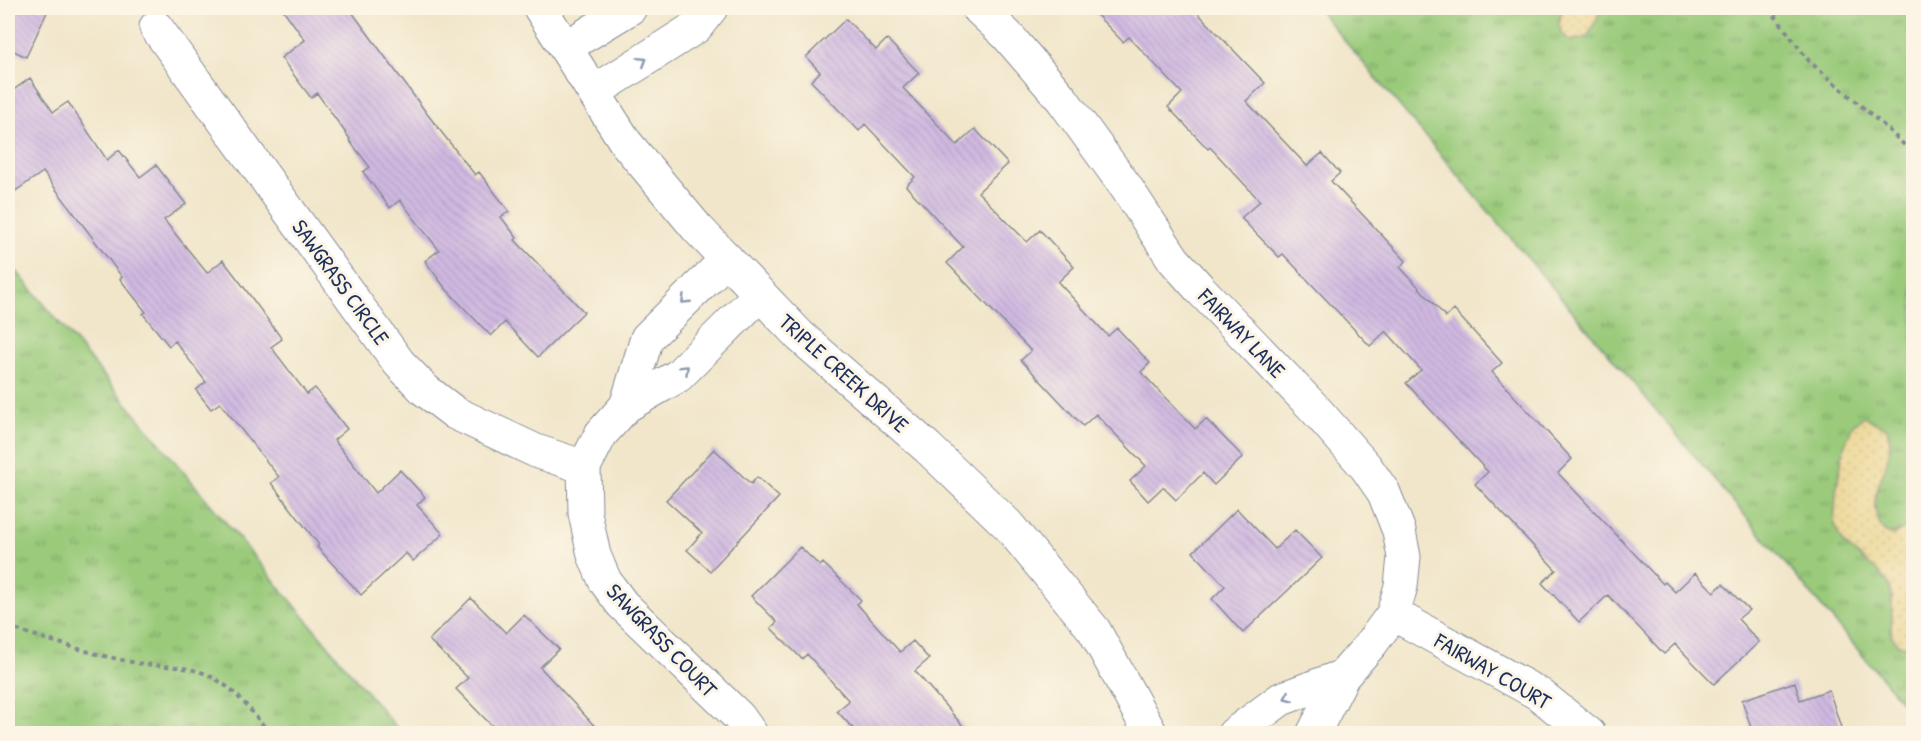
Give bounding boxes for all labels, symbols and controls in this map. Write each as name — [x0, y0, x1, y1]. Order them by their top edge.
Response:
one-way arrow — [637, 56, 647, 68]
street label: SAWGRASS CIRCLE — [285, 213, 397, 351]
street label: FAIRWAY LANE — [1191, 281, 1292, 384]
one-way arrow — [681, 293, 691, 304]
street label: TRIPLE CREEK DRIVE — [773, 307, 915, 439]
one-way arrow — [677, 366, 688, 377]
street label: SAWGRASS COURT — [600, 576, 725, 704]
street label: FAIRWAY COURT — [1428, 625, 1557, 717]
one-way arrow — [1284, 690, 1295, 702]

